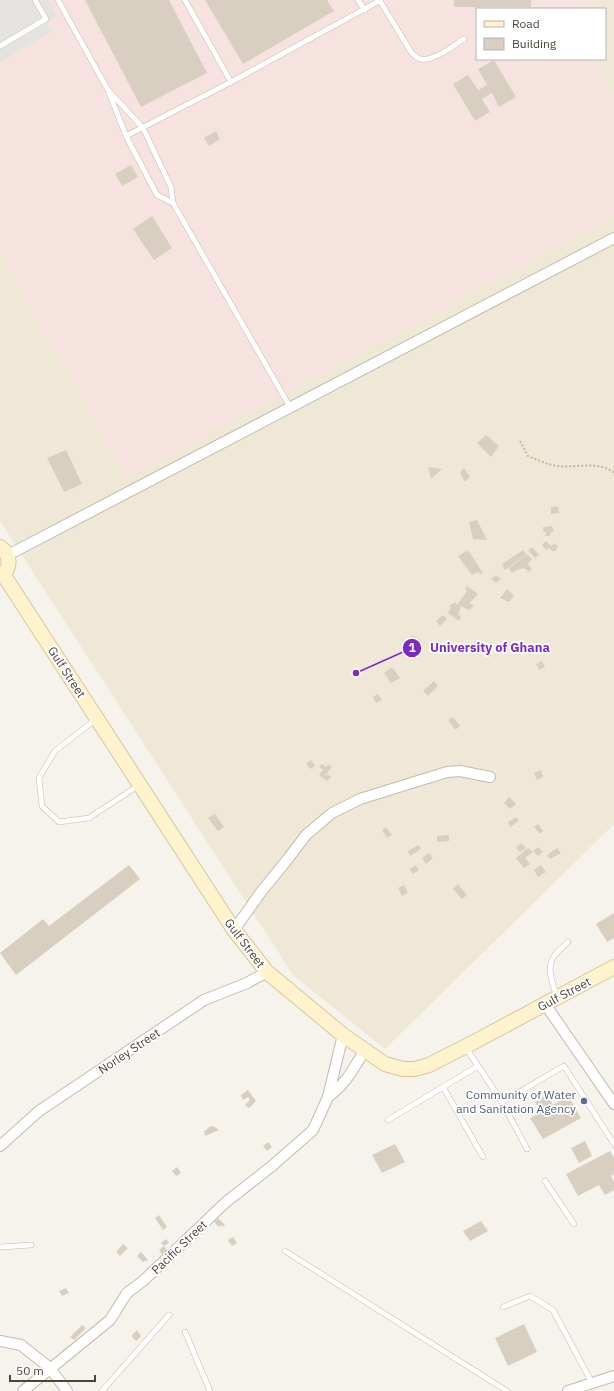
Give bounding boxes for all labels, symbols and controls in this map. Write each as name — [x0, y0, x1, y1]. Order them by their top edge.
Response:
legend — [476, 8, 606, 60]
text: Road — [512, 16, 540, 31]
text: Building — [512, 36, 557, 51]
callout: University of Ghana — [402, 635, 558, 660]
text: University of Ghana — [430, 639, 550, 656]
text: 1 — [408, 640, 416, 655]
street label: Gulf Street — [45, 644, 89, 700]
street label: Gulf Street — [222, 915, 268, 971]
street label: Gulf Street — [535, 974, 593, 1014]
street label: Norley Street — [95, 1025, 163, 1077]
place label: Community of Water and Sanitation Agency — [456, 1087, 577, 1116]
marker: Community of Water and Sanitation Agency — [579, 1096, 589, 1106]
street label: Pacific Street — [148, 1217, 210, 1277]
scale bar — [10, 1357, 95, 1383]
text: 50 m — [16, 1363, 44, 1378]

